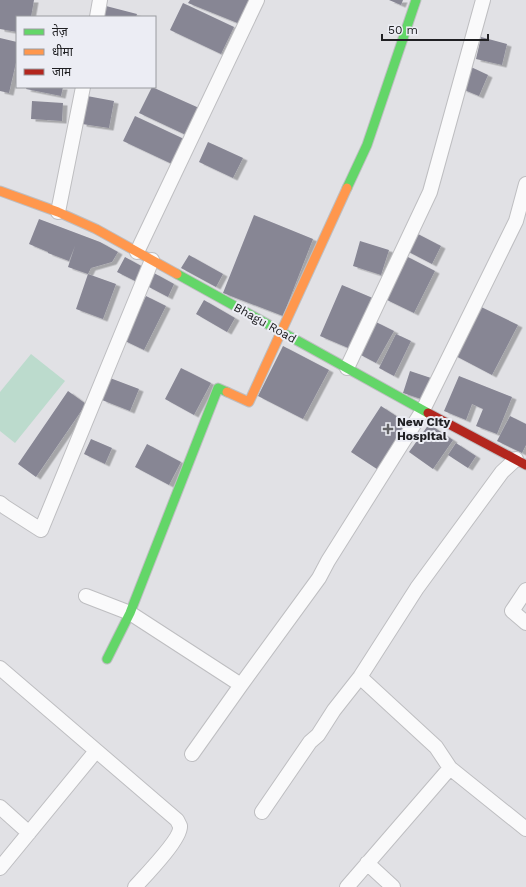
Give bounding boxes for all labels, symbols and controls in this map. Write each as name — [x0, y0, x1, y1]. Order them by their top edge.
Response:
legend — [16, 16, 156, 88]
scale bar — [382, 16, 488, 42]
text: 50 m — [388, 23, 418, 37]
text: तेज़ — [52, 24, 69, 39]
text: धीमा — [52, 44, 74, 59]
text: जाम — [52, 65, 72, 79]
street label: Bhagu Road — [231, 300, 299, 346]
place label: New City Hospital — [397, 415, 451, 443]
marker: New City Hospital — [382, 423, 394, 435]

